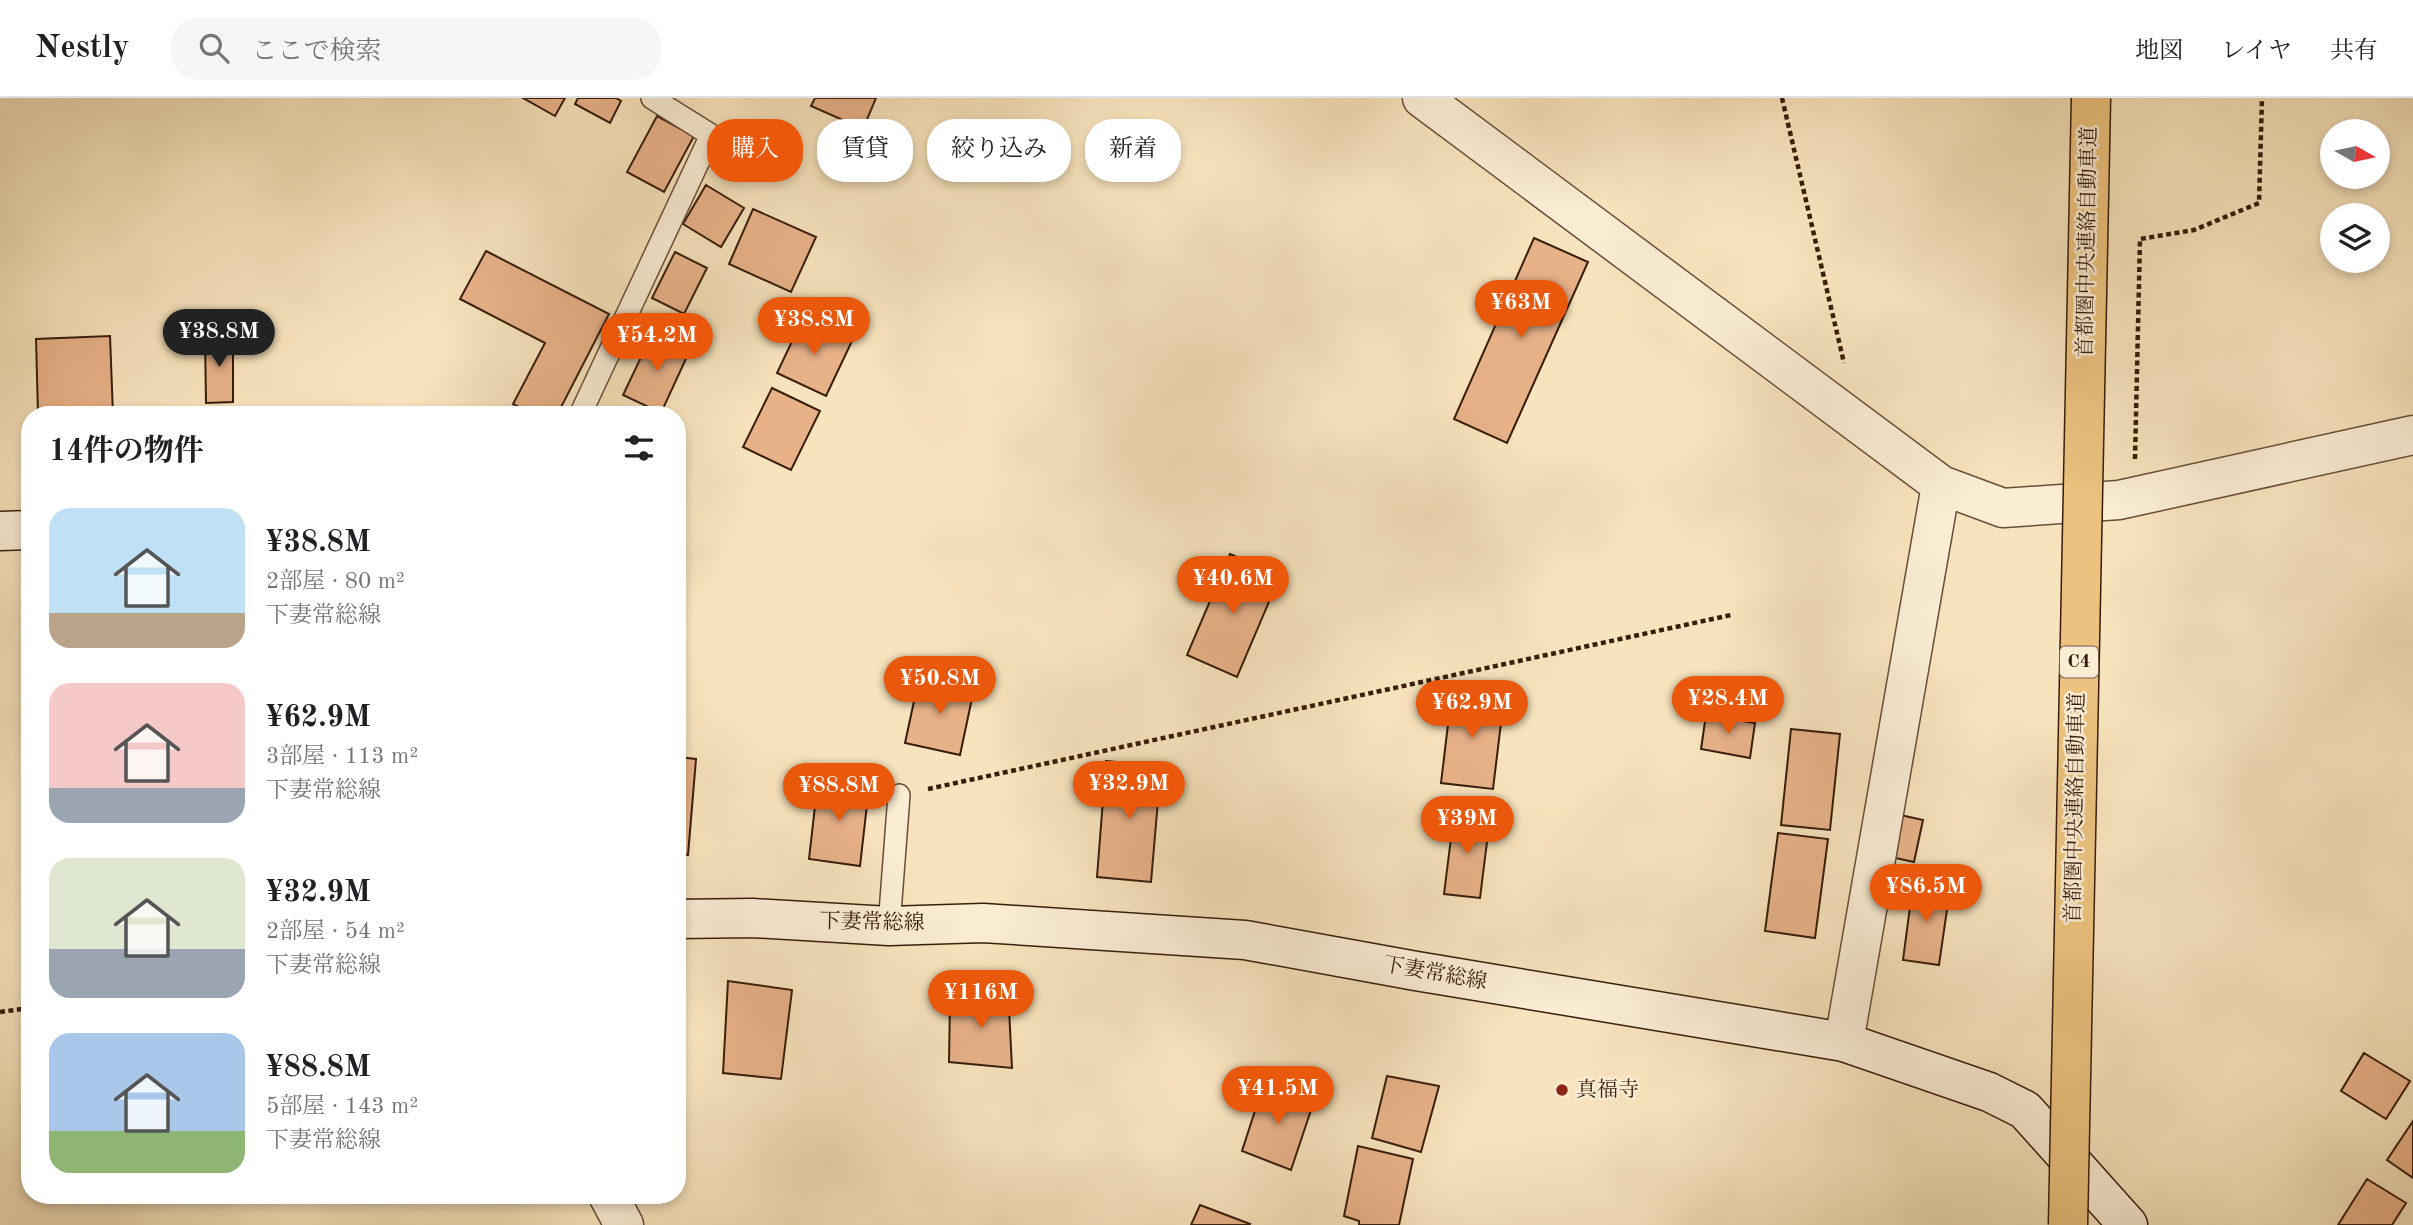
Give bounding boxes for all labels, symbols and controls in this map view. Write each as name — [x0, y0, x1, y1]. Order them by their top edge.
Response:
search box — [171, 17, 661, 80]
icon: search — [195, 29, 233, 67]
text: Nestly — [35, 32, 129, 65]
text: ここで検索 — [251, 39, 381, 65]
text: 地図 — [2135, 40, 2183, 64]
text: レイヤ — [2221, 40, 2292, 64]
text: 共有 — [2330, 40, 2378, 64]
chip: 購入 — [707, 119, 803, 182]
chip: 賃貸 — [817, 119, 913, 182]
chip: 絞り込み — [927, 119, 1071, 182]
chip: 新着 — [1085, 119, 1181, 182]
north arrow — [2320, 119, 2390, 189]
map controls — [2320, 119, 2390, 273]
street label: 首都圏中央連絡自動車道 — [2073, 126, 2101, 358]
button: layers — [2320, 203, 2390, 273]
pin: ¥63M — [1480, 280, 1562, 340]
text: ¥63M — [1491, 291, 1551, 314]
pin: ¥38.8M — [757, 298, 871, 357]
text: ¥38.8M — [774, 308, 854, 331]
pin: ¥38.8M — [162, 310, 276, 369]
pin: ¥54.2M — [600, 314, 714, 373]
text: ¥38.8M — [179, 320, 259, 343]
text: ¥54.2M — [617, 324, 697, 347]
icon: filters — [620, 429, 658, 467]
text: 14件の物件 — [49, 437, 204, 467]
text: ¥38.8M — [266, 528, 371, 558]
icon: home — [105, 536, 189, 620]
pin: ¥40.6M — [1176, 556, 1290, 616]
text: ¥40.6M — [1193, 567, 1273, 590]
text: 2部屋 · 80 m² — [266, 570, 405, 593]
text: 下妻常総線 — [266, 604, 381, 627]
road number: C4 — [2060, 646, 2098, 678]
pin: ¥50.8M — [883, 656, 997, 716]
text: ¥50.8M — [900, 667, 980, 690]
pin: ¥28.4M — [1671, 676, 1785, 736]
pin: ¥62.9M — [1415, 680, 1529, 740]
text: ¥28.4M — [1688, 687, 1768, 710]
text: ¥62.9M — [1432, 691, 1512, 714]
street label: 首都圏中央連絡自動車道 — [2061, 692, 2089, 924]
text: ¥62.9M — [266, 703, 371, 733]
icon: home — [105, 711, 189, 795]
text: 3部屋 · 113 m² — [266, 745, 418, 768]
pin: ¥32.9M — [1072, 762, 1186, 821]
pin: ¥88.8M — [782, 764, 896, 823]
text: ¥32.9M — [1089, 772, 1169, 795]
text: ¥88.8M — [799, 774, 879, 797]
text: 下妻常総線 — [266, 779, 381, 802]
pin: ¥39M — [1426, 796, 1508, 856]
text: ¥39M — [1437, 807, 1497, 830]
pin: ¥86.5M — [1869, 864, 1983, 924]
text: ¥86.5M — [1886, 875, 1966, 898]
text: ¥32.9M — [266, 878, 371, 908]
icon: home — [105, 886, 189, 970]
street label: 下妻常総線 — [819, 910, 925, 934]
text: 2部屋 · 54 m² — [266, 920, 405, 943]
street label: 下妻常総線 — [1381, 953, 1489, 993]
text: 下妻常総線 — [266, 954, 381, 977]
pin: ¥116M — [932, 970, 1030, 1030]
text: ¥116M — [944, 981, 1018, 1004]
text: ¥88.8M — [266, 1053, 371, 1083]
icon: home — [105, 1061, 189, 1145]
pin: ¥41.5M — [1221, 1066, 1335, 1126]
text: ¥41.5M — [1238, 1077, 1318, 1100]
place label: 真福寺 — [1576, 1078, 1639, 1101]
marker: 真福寺 — [1554, 1082, 1570, 1098]
text: 5部屋 · 143 m² — [266, 1095, 418, 1118]
text: 下妻常総線 — [266, 1129, 381, 1152]

